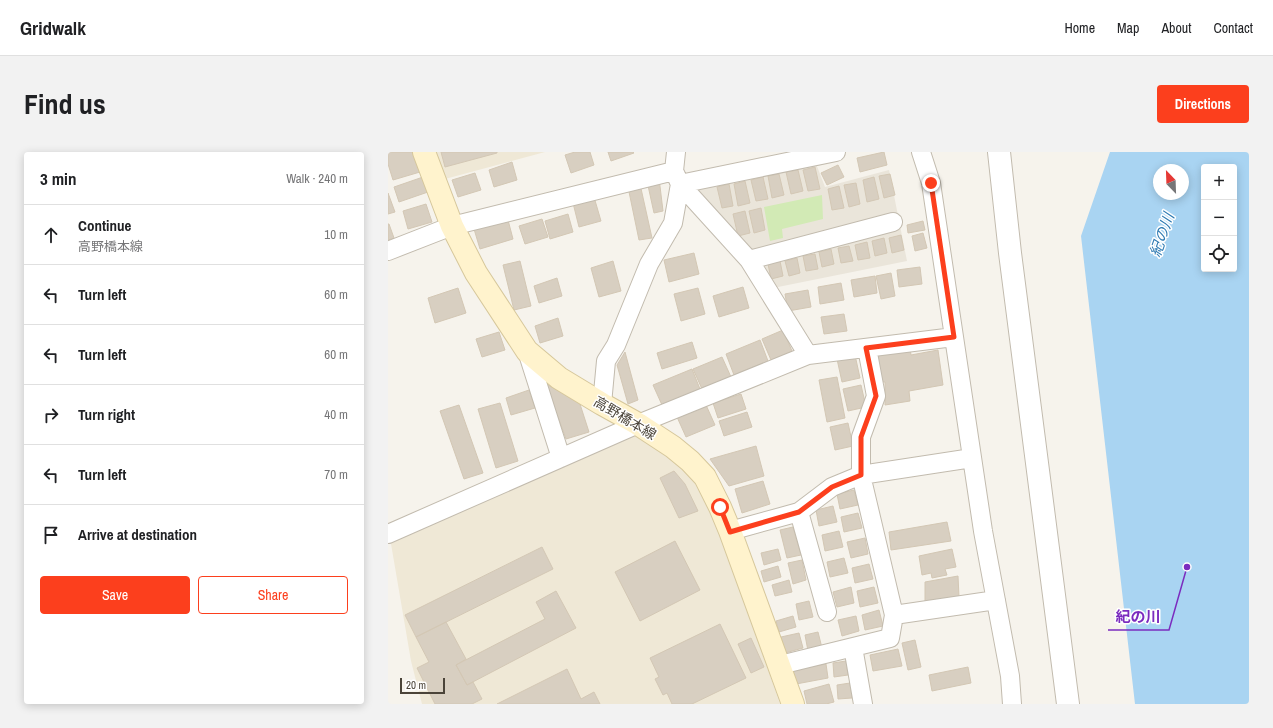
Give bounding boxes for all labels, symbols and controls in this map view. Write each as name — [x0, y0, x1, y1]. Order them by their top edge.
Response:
text: Gridwalk — [20, 15, 86, 41]
text: Home — [1064, 19, 1095, 37]
text: Map — [1117, 19, 1139, 37]
text: About — [1161, 19, 1191, 37]
text: Contact — [1213, 19, 1253, 37]
text: Find us — [24, 85, 106, 123]
button: Directions — [1157, 85, 1249, 123]
north arrow — [1153, 164, 1189, 200]
map controls — [1201, 164, 1237, 272]
button: + — [1201, 164, 1237, 200]
text: 3 min — [40, 167, 76, 190]
text: Walk · 240 m — [286, 170, 348, 187]
route end — [922, 174, 940, 192]
button: − — [1201, 200, 1237, 236]
water label: 紀の川 — [1144, 208, 1179, 260]
text: Continue — [78, 215, 131, 236]
icon: ahead — [40, 224, 62, 246]
text: 10 m — [324, 226, 348, 243]
button: locate — [1201, 236, 1237, 272]
text: 高野橋本線 — [78, 238, 143, 255]
icon: left — [40, 284, 62, 306]
text: Turn left — [78, 284, 126, 305]
text: 60 m — [324, 286, 348, 303]
icon: left — [40, 344, 62, 366]
text: Turn left — [78, 344, 126, 365]
text: 60 m — [324, 346, 348, 363]
street label: 高野橋本線 — [590, 392, 660, 444]
icon: right — [40, 404, 62, 426]
text: Turn right — [78, 404, 135, 425]
text: 40 m — [324, 406, 348, 423]
icon: left — [40, 464, 62, 486]
text: Turn left — [78, 464, 126, 485]
text: 70 m — [324, 466, 348, 483]
route start — [711, 498, 729, 516]
icon: arrive — [40, 524, 62, 546]
text: Arrive at destination — [78, 524, 197, 545]
button: Save — [40, 576, 190, 614]
button: Share — [198, 576, 348, 614]
callout: 紀の川 — [1108, 603, 1169, 630]
text: 紀の川 — [1115, 606, 1161, 627]
scale bar — [400, 676, 445, 695]
text: 20 m — [406, 678, 426, 692]

